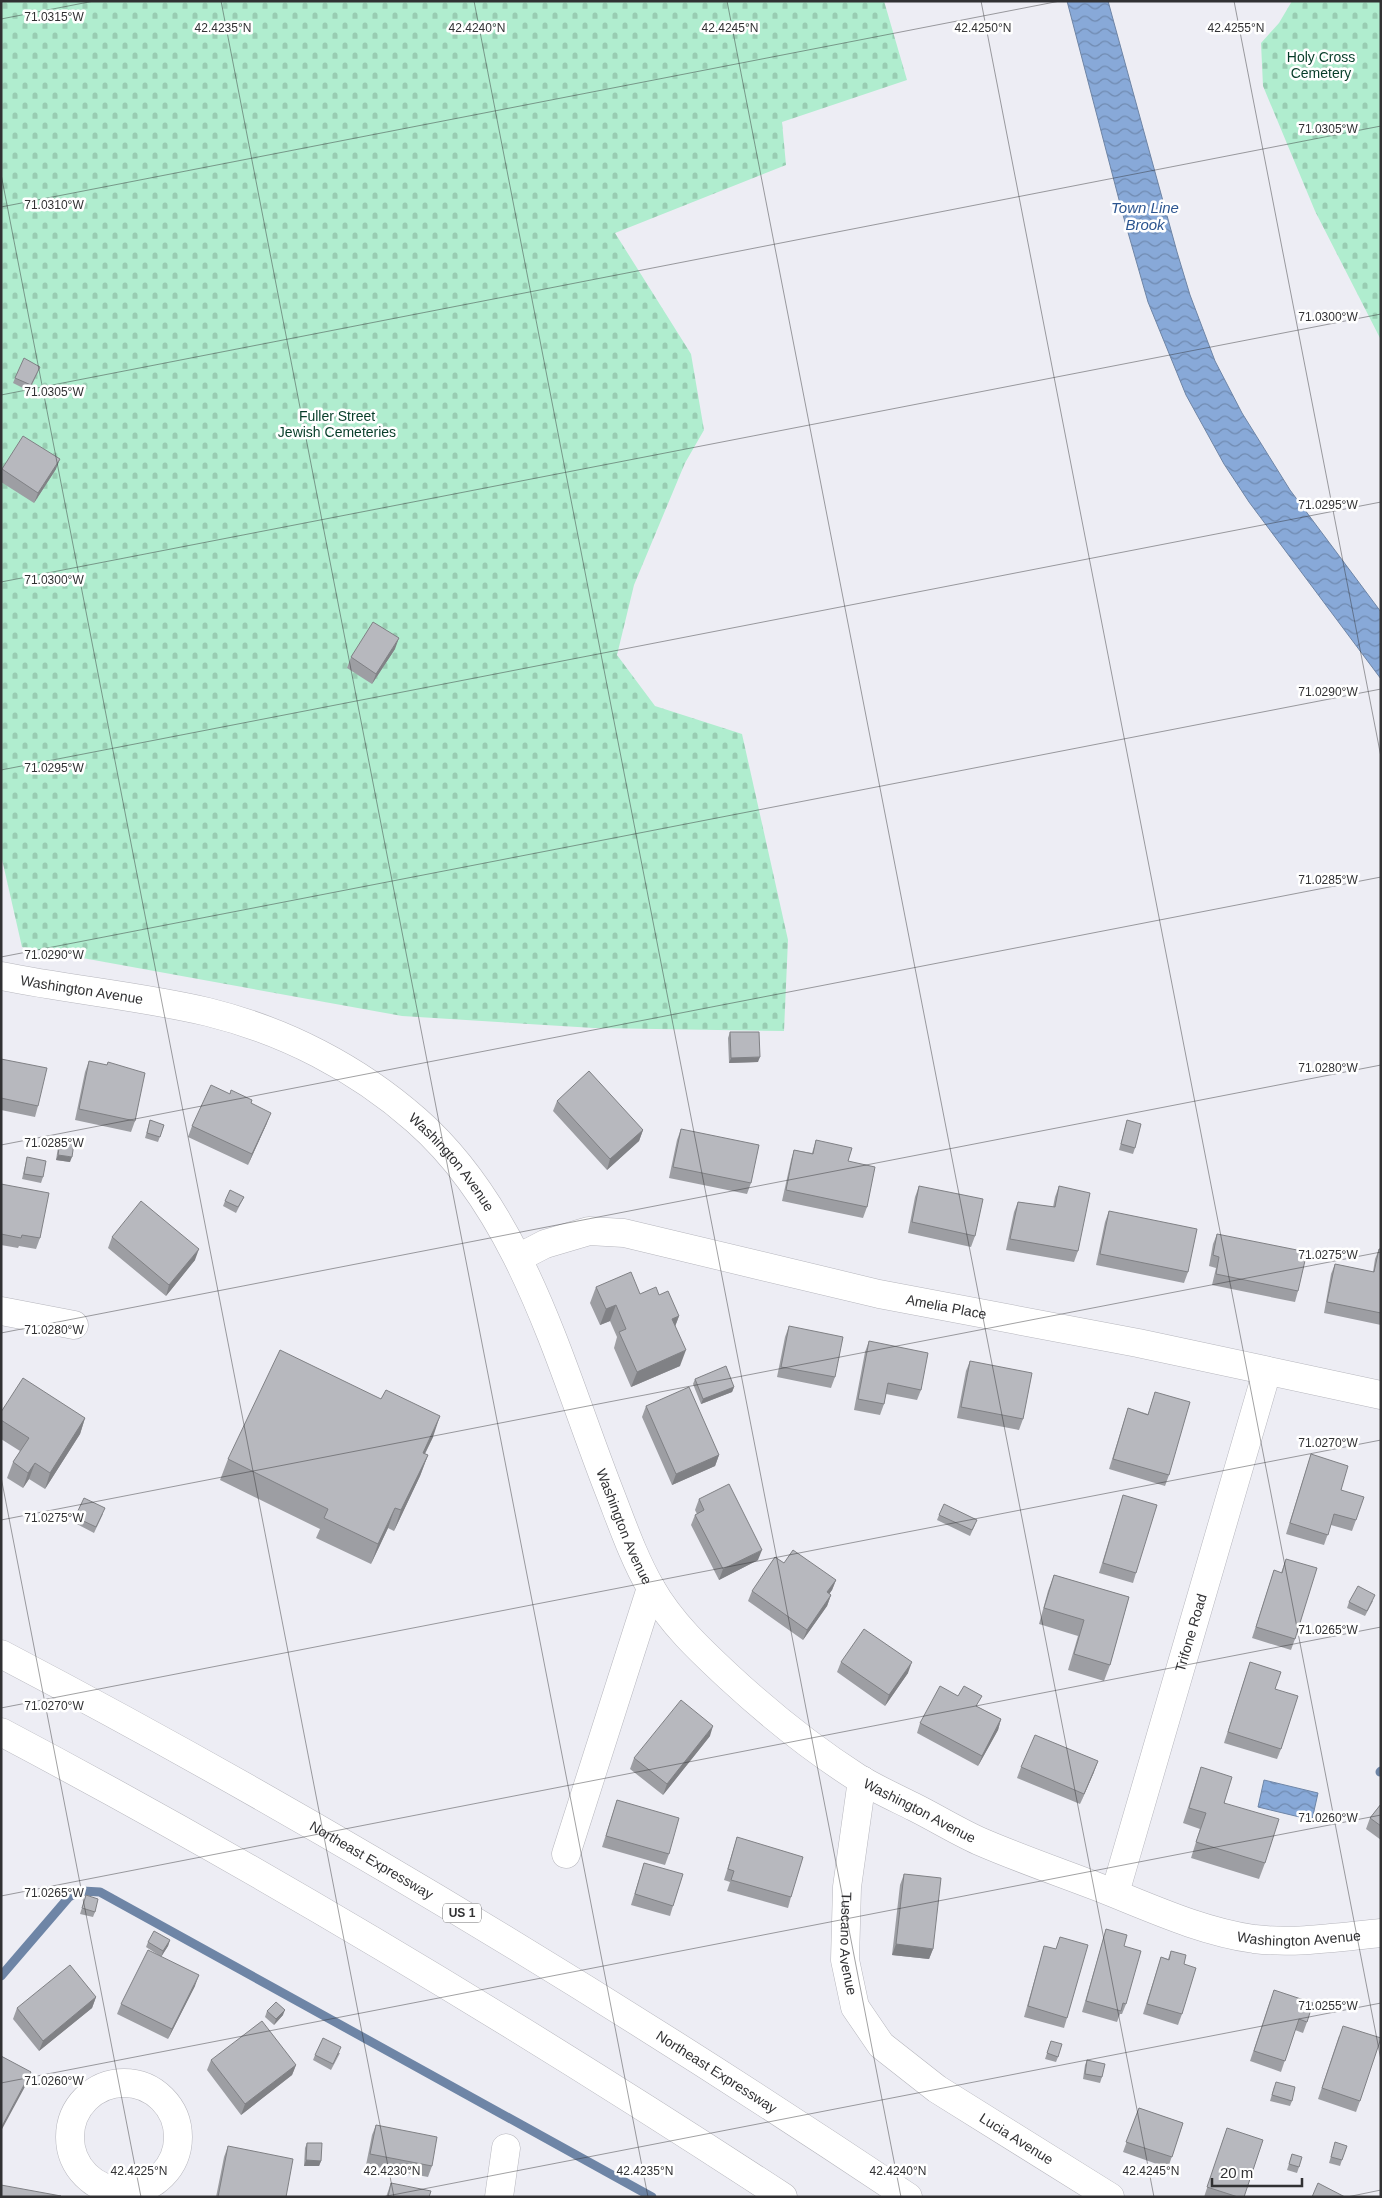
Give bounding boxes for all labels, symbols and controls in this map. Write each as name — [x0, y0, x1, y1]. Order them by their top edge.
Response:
text: 71.0315°W — [24, 10, 84, 24]
text: 42.4235°N — [195, 21, 251, 35]
text: 42.4240°N — [449, 21, 505, 35]
text: 42.4245°N — [702, 21, 758, 35]
text: 42.4250°N — [955, 21, 1011, 35]
text: 42.4255°N — [1208, 21, 1264, 35]
park label: Holy Cross Cemetery — [1287, 49, 1355, 81]
text: 71.0305°W — [1298, 122, 1358, 136]
text: 71.0310°W — [24, 198, 84, 212]
water label: Town Line Brook — [1111, 199, 1179, 233]
text: 71.0300°W — [1298, 310, 1358, 324]
text: 71.0305°W — [24, 385, 84, 399]
park label: Fuller Street Jewish Cemeteries — [278, 408, 396, 440]
text: 71.0295°W — [1298, 498, 1358, 512]
text: 71.0300°W — [24, 573, 84, 587]
text: 71.0290°W — [1298, 685, 1358, 699]
text: 71.0295°W — [24, 761, 84, 775]
text: 71.0285°W — [1298, 873, 1358, 887]
text: 71.0290°W — [24, 948, 84, 962]
street label: Washington Avenue — [19, 972, 145, 1007]
text: 71.0280°W — [1298, 1061, 1358, 1075]
street label: Washington Avenue — [406, 1110, 497, 1214]
text: 71.0285°W — [24, 1136, 84, 1150]
text: 71.0275°W — [1298, 1248, 1358, 1262]
street label: Amelia Place — [905, 1291, 988, 1322]
text: 71.0280°W — [24, 1323, 84, 1337]
text: 71.0270°W — [1298, 1436, 1358, 1450]
street label: Washington Avenue — [593, 1466, 655, 1587]
text: 71.0275°W — [24, 1511, 84, 1525]
street label: Trifone Road — [1172, 1592, 1210, 1674]
text: 71.0265°W — [1298, 1623, 1358, 1637]
text: 71.0270°W — [24, 1699, 84, 1713]
street label: Washington Avenue — [861, 1775, 978, 1846]
text: 71.0260°W — [1298, 1811, 1358, 1825]
street label: Northeast Expressway — [307, 1818, 436, 1902]
text: 71.0265°W — [24, 1886, 84, 1900]
street label: Tuscano Avenue — [837, 1892, 860, 1997]
road number: US 1 — [443, 1904, 481, 1922]
street label: Washington Avenue — [1236, 1927, 1362, 1949]
text: 71.0255°W — [1298, 1999, 1358, 2013]
street label: Northeast Expressway — [653, 2027, 780, 2116]
text: 71.0260°W — [24, 2074, 84, 2088]
street label: Lucia Avenue — [977, 2110, 1056, 2168]
scale bar — [1212, 2156, 1302, 2188]
text: 42.4225°N — [111, 2164, 167, 2178]
text: 42.4230°N — [364, 2164, 420, 2178]
text: 42.4235°N — [617, 2164, 673, 2178]
text: 42.4240°N — [870, 2164, 926, 2178]
text: 42.4245°N — [1123, 2164, 1179, 2178]
text: 20 m — [1220, 2164, 1253, 2181]

